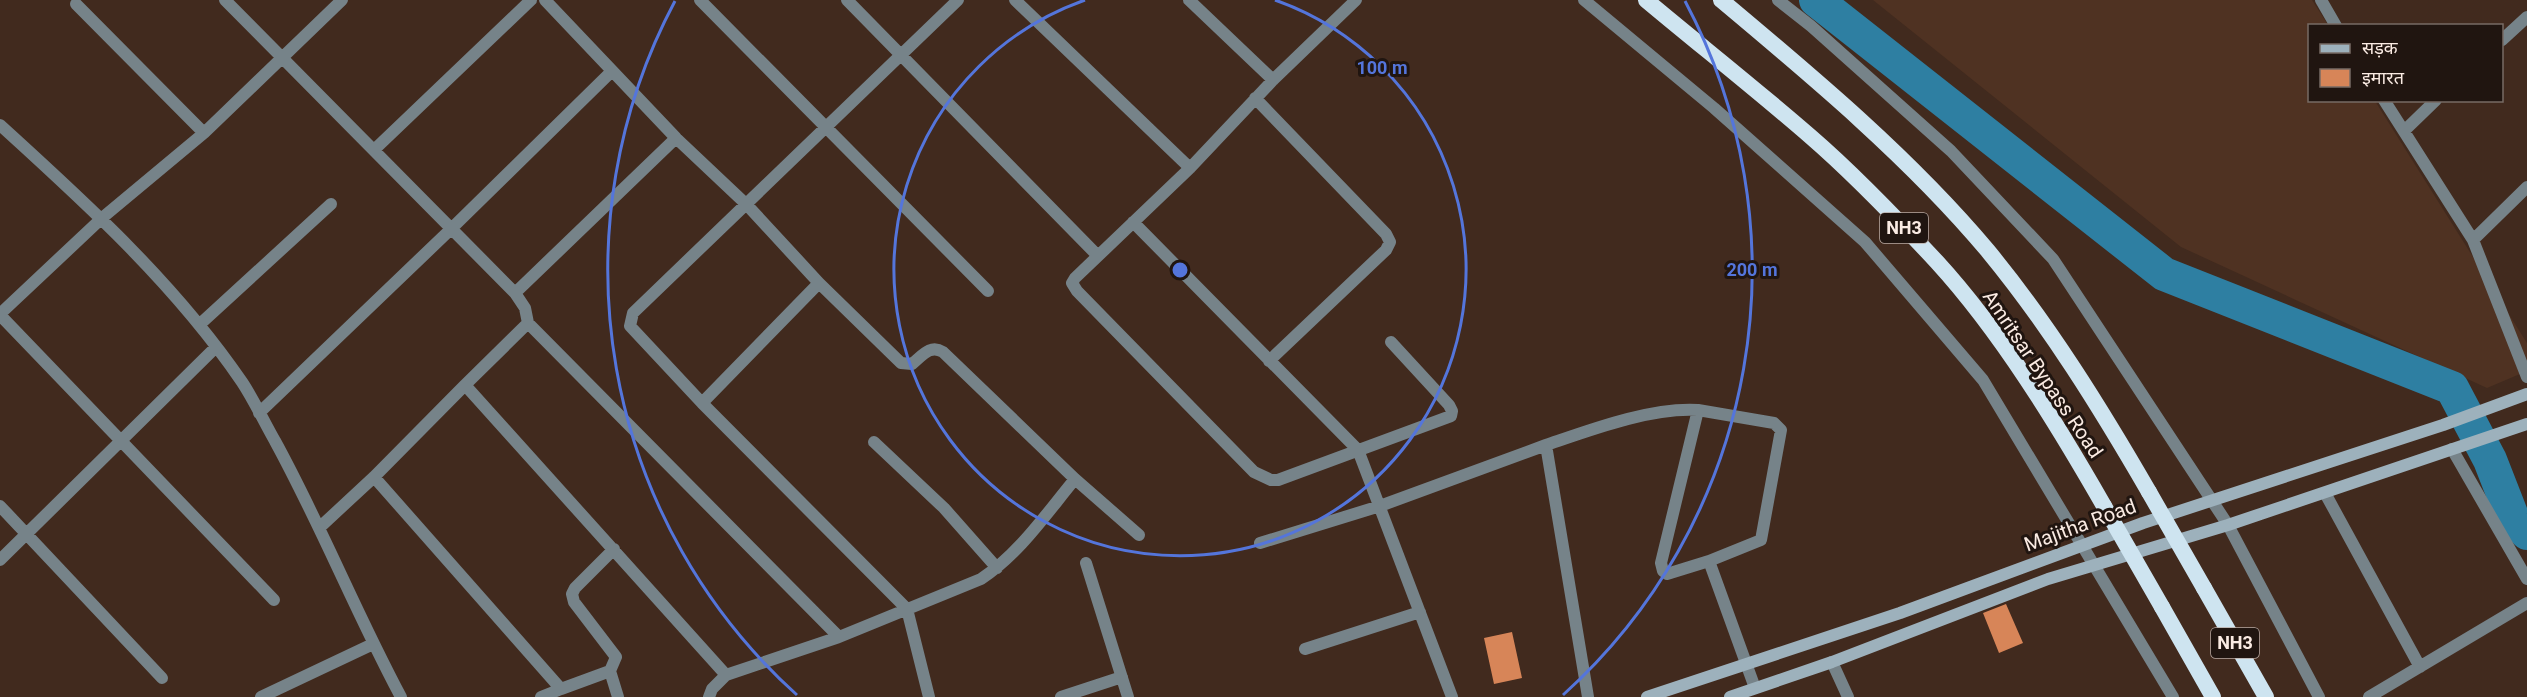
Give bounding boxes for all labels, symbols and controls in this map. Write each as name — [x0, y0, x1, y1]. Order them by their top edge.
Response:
legend — [2308, 24, 2503, 102]
text: सड़क — [2362, 37, 2399, 58]
text: 100 m — [1356, 57, 1408, 78]
text: इमारत — [2362, 67, 2405, 88]
road number: NH3 — [1880, 213, 1928, 243]
text: 200 m — [1726, 259, 1778, 280]
centre of rings — [1170, 260, 1190, 280]
street label: Amritsar Bypass Road — [1978, 286, 2108, 462]
street label: Majitha Road — [2021, 494, 2139, 556]
road number: NH3 — [2211, 628, 2259, 658]

